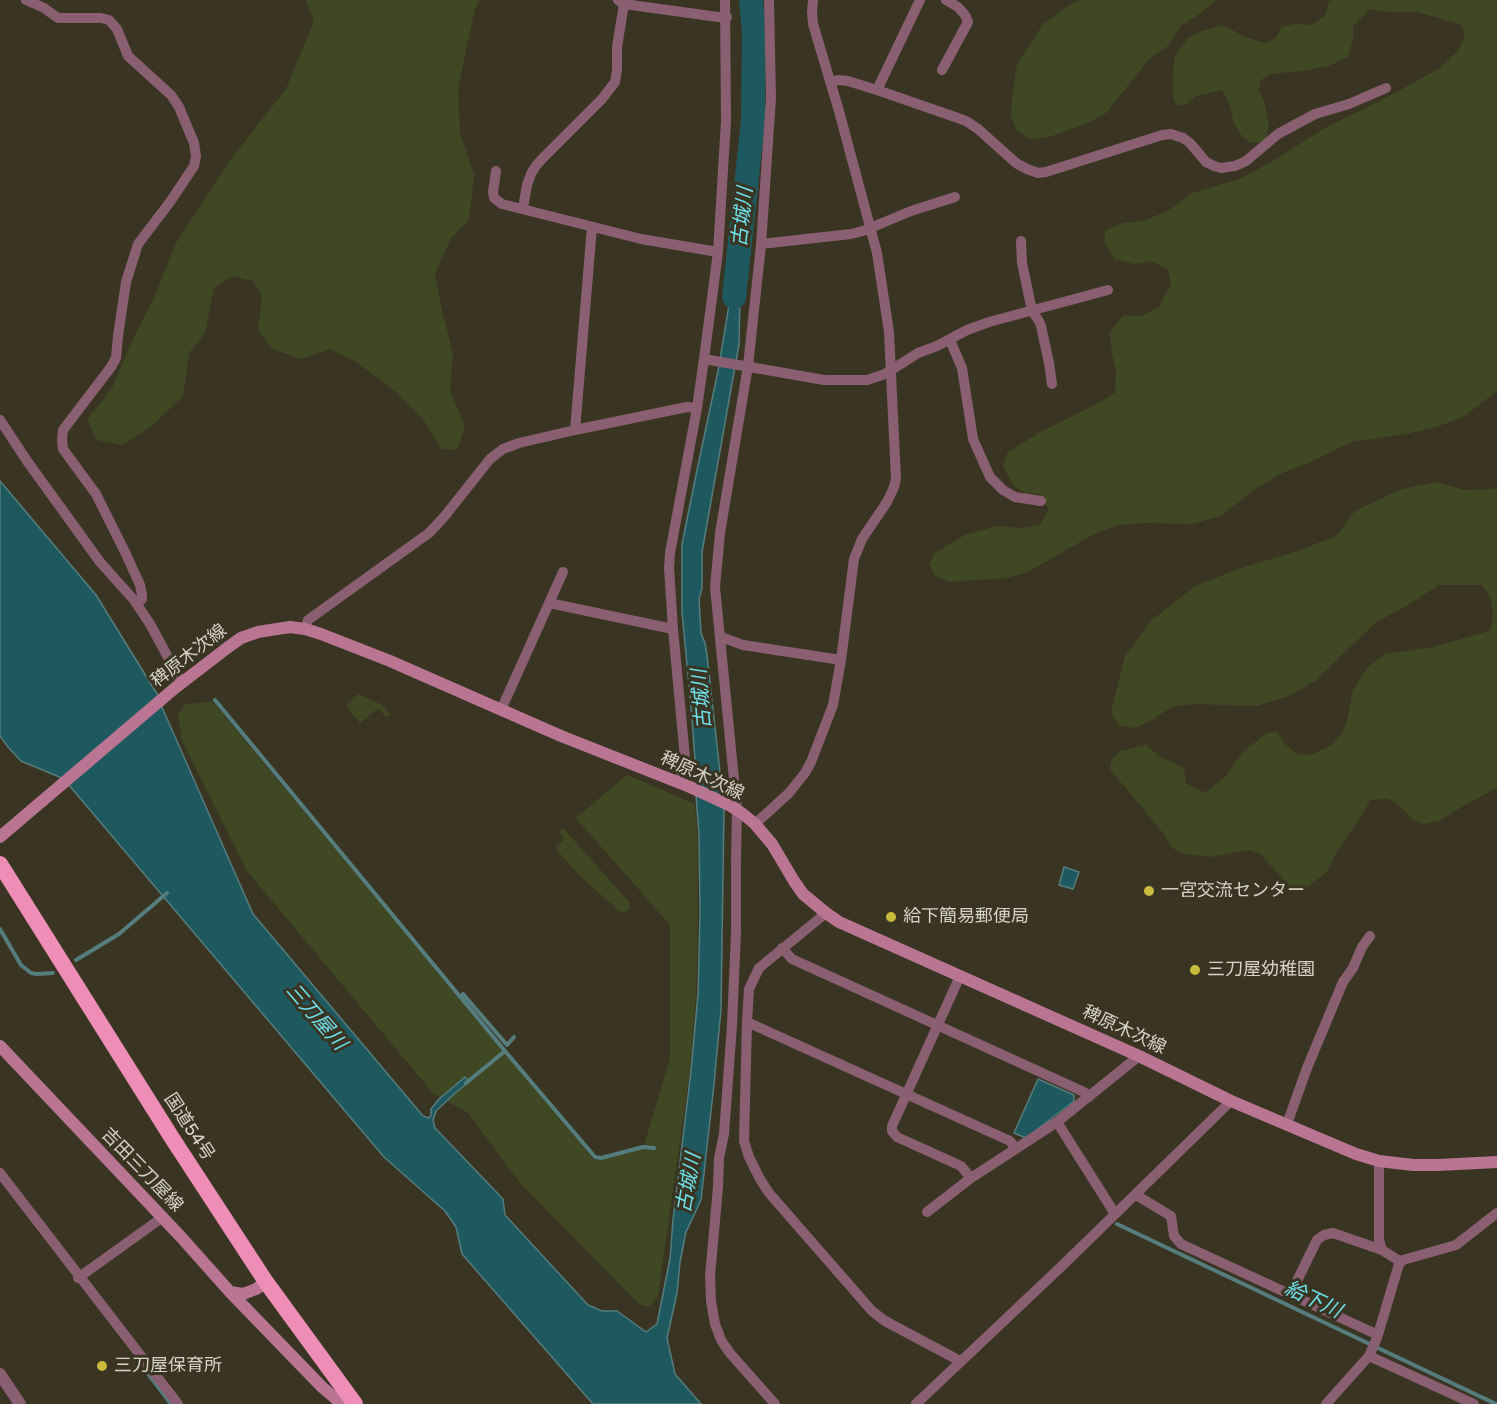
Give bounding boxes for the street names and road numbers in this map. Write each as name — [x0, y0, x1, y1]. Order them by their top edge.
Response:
street label: 稗原木次線 — [147, 620, 231, 692]
street label: 稗原木次線 — [657, 747, 747, 805]
street label: 稗原木次線 — [1079, 1001, 1169, 1059]
street label: 国道54号 — [159, 1089, 219, 1165]
street label: 吉田三刀屋線 — [97, 1124, 187, 1216]

